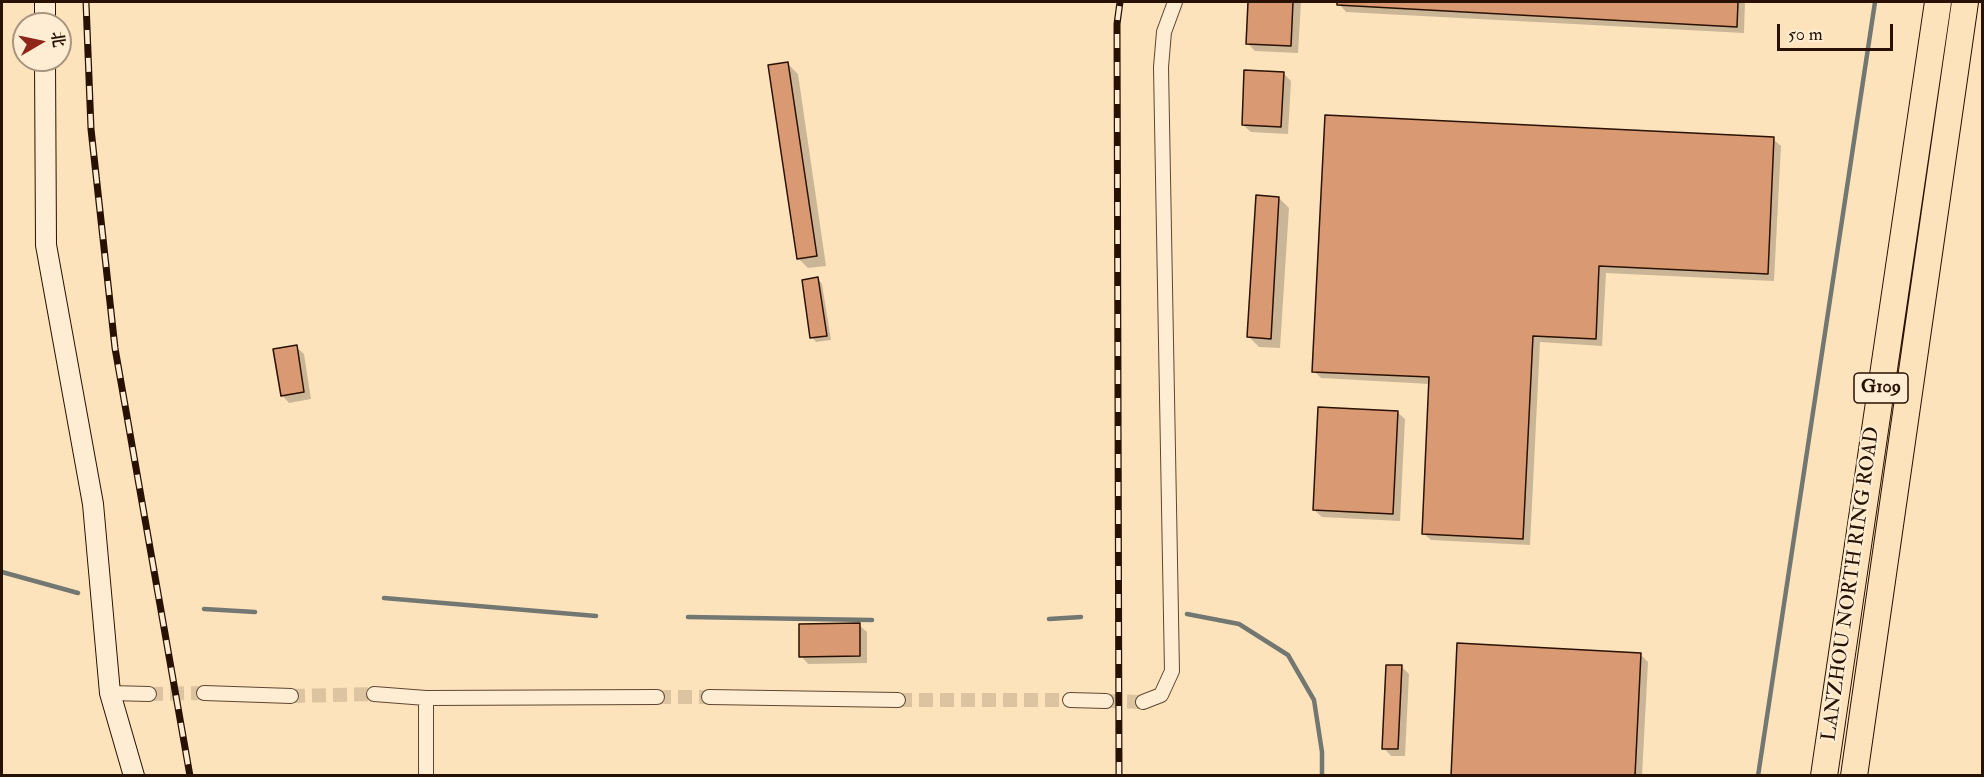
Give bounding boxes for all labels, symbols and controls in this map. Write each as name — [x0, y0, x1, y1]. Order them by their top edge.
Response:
north arrow — [12, 12, 72, 72]
scale bar — [1780, 12, 1896, 50]
text: 50 m — [1788, 23, 1823, 46]
text: 北 — [47, 30, 69, 49]
road number: G109 — [1854, 373, 1908, 403]
street label: LANZHOU NORTH RING ROAD — [1818, 425, 1886, 743]

